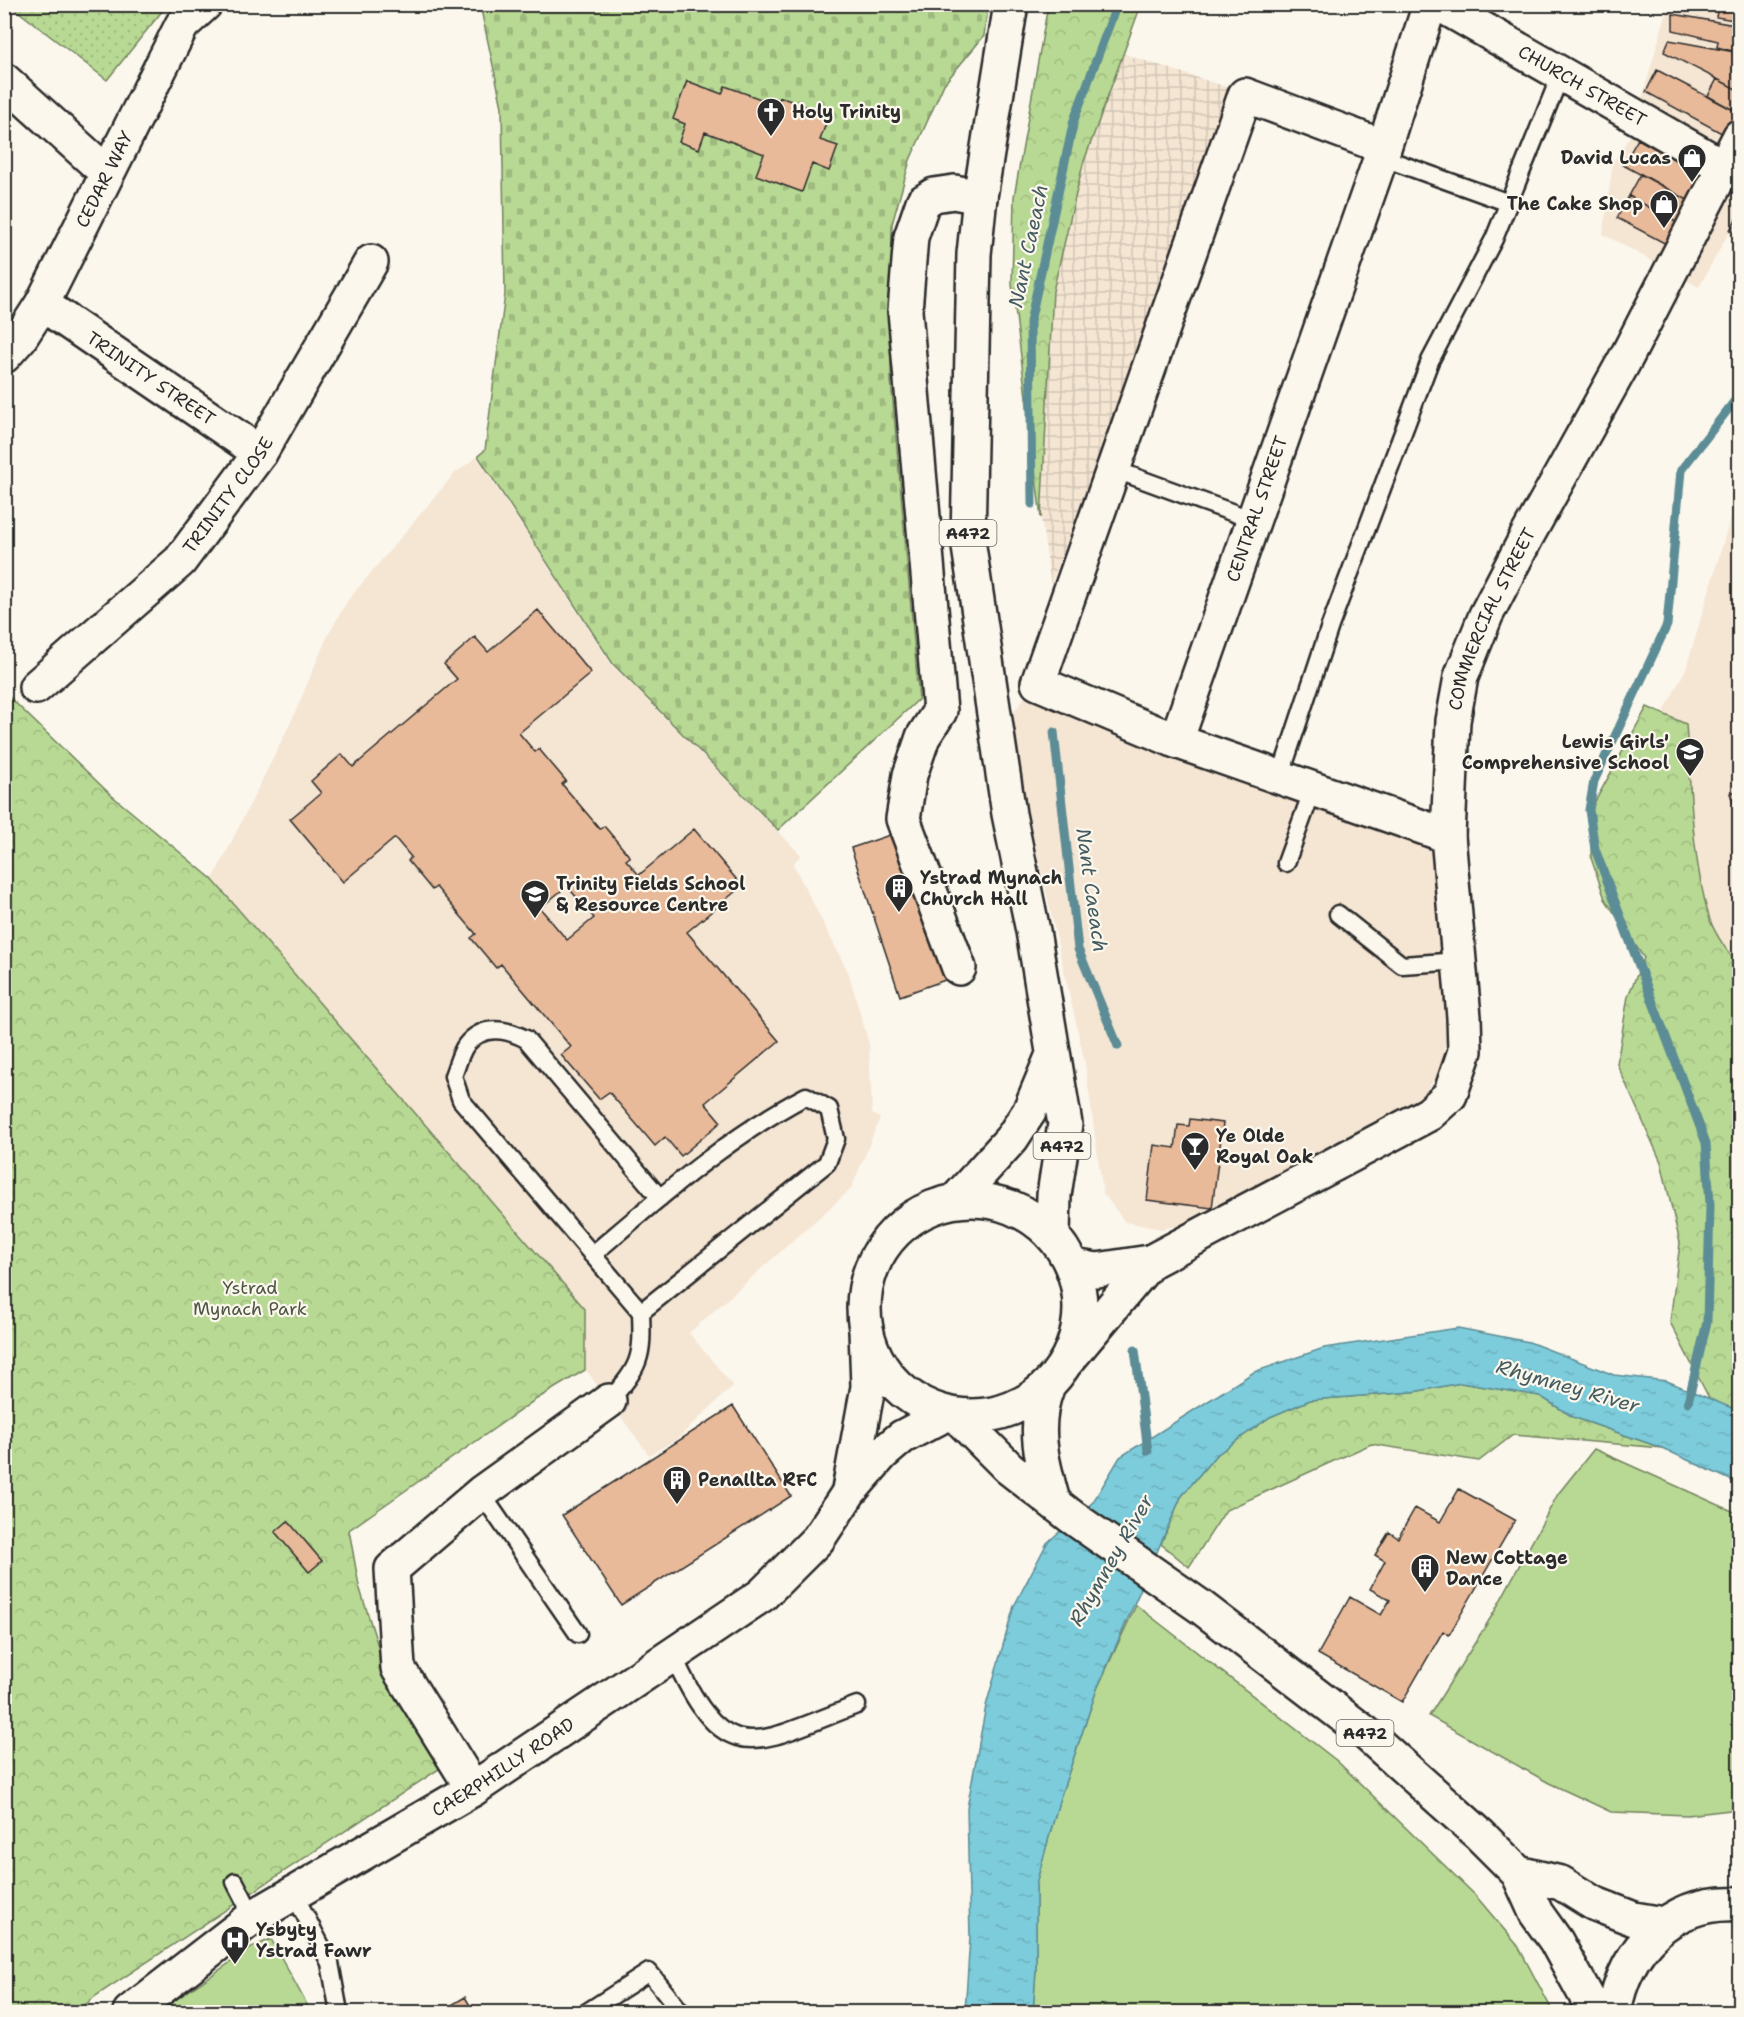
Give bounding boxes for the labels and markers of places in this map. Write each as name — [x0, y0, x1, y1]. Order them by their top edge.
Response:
church icon: Holy Trinity — [755, 96, 787, 138]
place label: Holy Trinity — [792, 100, 901, 124]
shop icon: David Lucas — [1676, 142, 1708, 184]
place label: David Lucas — [1561, 146, 1671, 170]
shop icon: The Cake Shop — [1648, 188, 1680, 230]
place label: The Cake Shop — [1507, 192, 1643, 216]
place label: Lewis Girls' Comprehensive School — [1462, 730, 1669, 775]
school or university icon: Lewis Girls' Comprehensive School — [1674, 736, 1706, 778]
place label: Ystrad Mynach Church Hall — [920, 866, 1063, 911]
place label: Trinity Fields School & Resource Centre — [556, 872, 746, 917]
building icon: Ystrad Mynach Church Hall — [883, 872, 915, 914]
school or university icon: Trinity Fields School & Resource Centre — [519, 878, 551, 920]
place label: Ye Olde Royal Oak — [1216, 1124, 1313, 1169]
bar icon: Ye Olde Royal Oak — [1179, 1130, 1211, 1172]
building icon: Penallta RFC — [661, 1464, 693, 1506]
place label: Penallta RFC — [698, 1468, 817, 1492]
place label: New Cottage Dance — [1446, 1546, 1568, 1591]
building icon: New Cottage Dance — [1409, 1552, 1441, 1594]
place label: Ysbyty Ystrad Fawr — [256, 1918, 372, 1963]
hospital icon: Ysbyty Ystrad Fawr — [219, 1924, 251, 1966]

